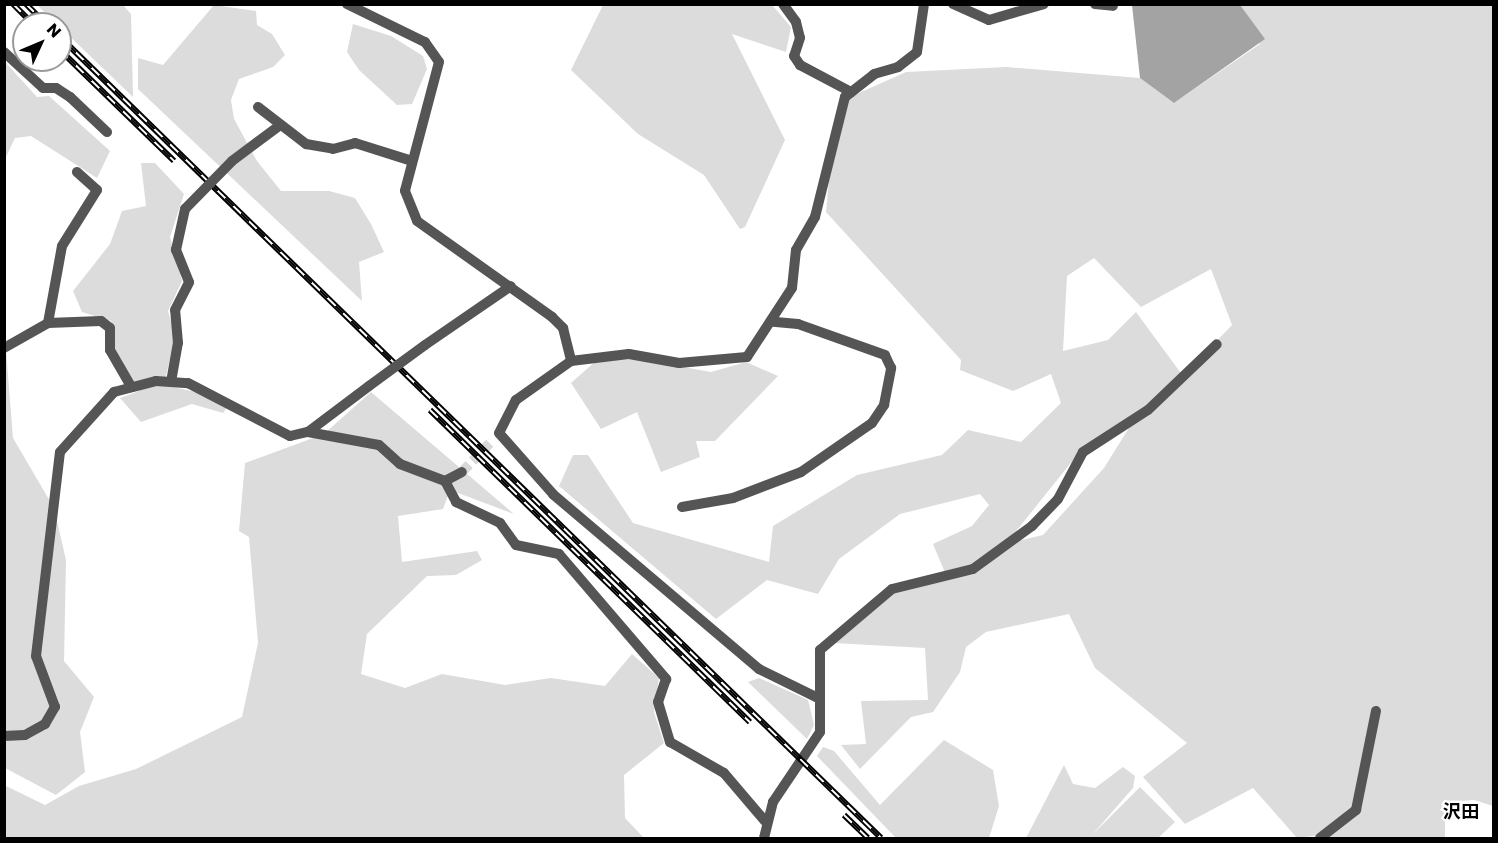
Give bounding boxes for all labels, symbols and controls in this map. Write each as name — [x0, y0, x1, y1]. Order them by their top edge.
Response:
north arrow — [12, 12, 72, 72]
text: N — [41, 18, 66, 43]
district label: 沢田 — [1443, 801, 1479, 823]

